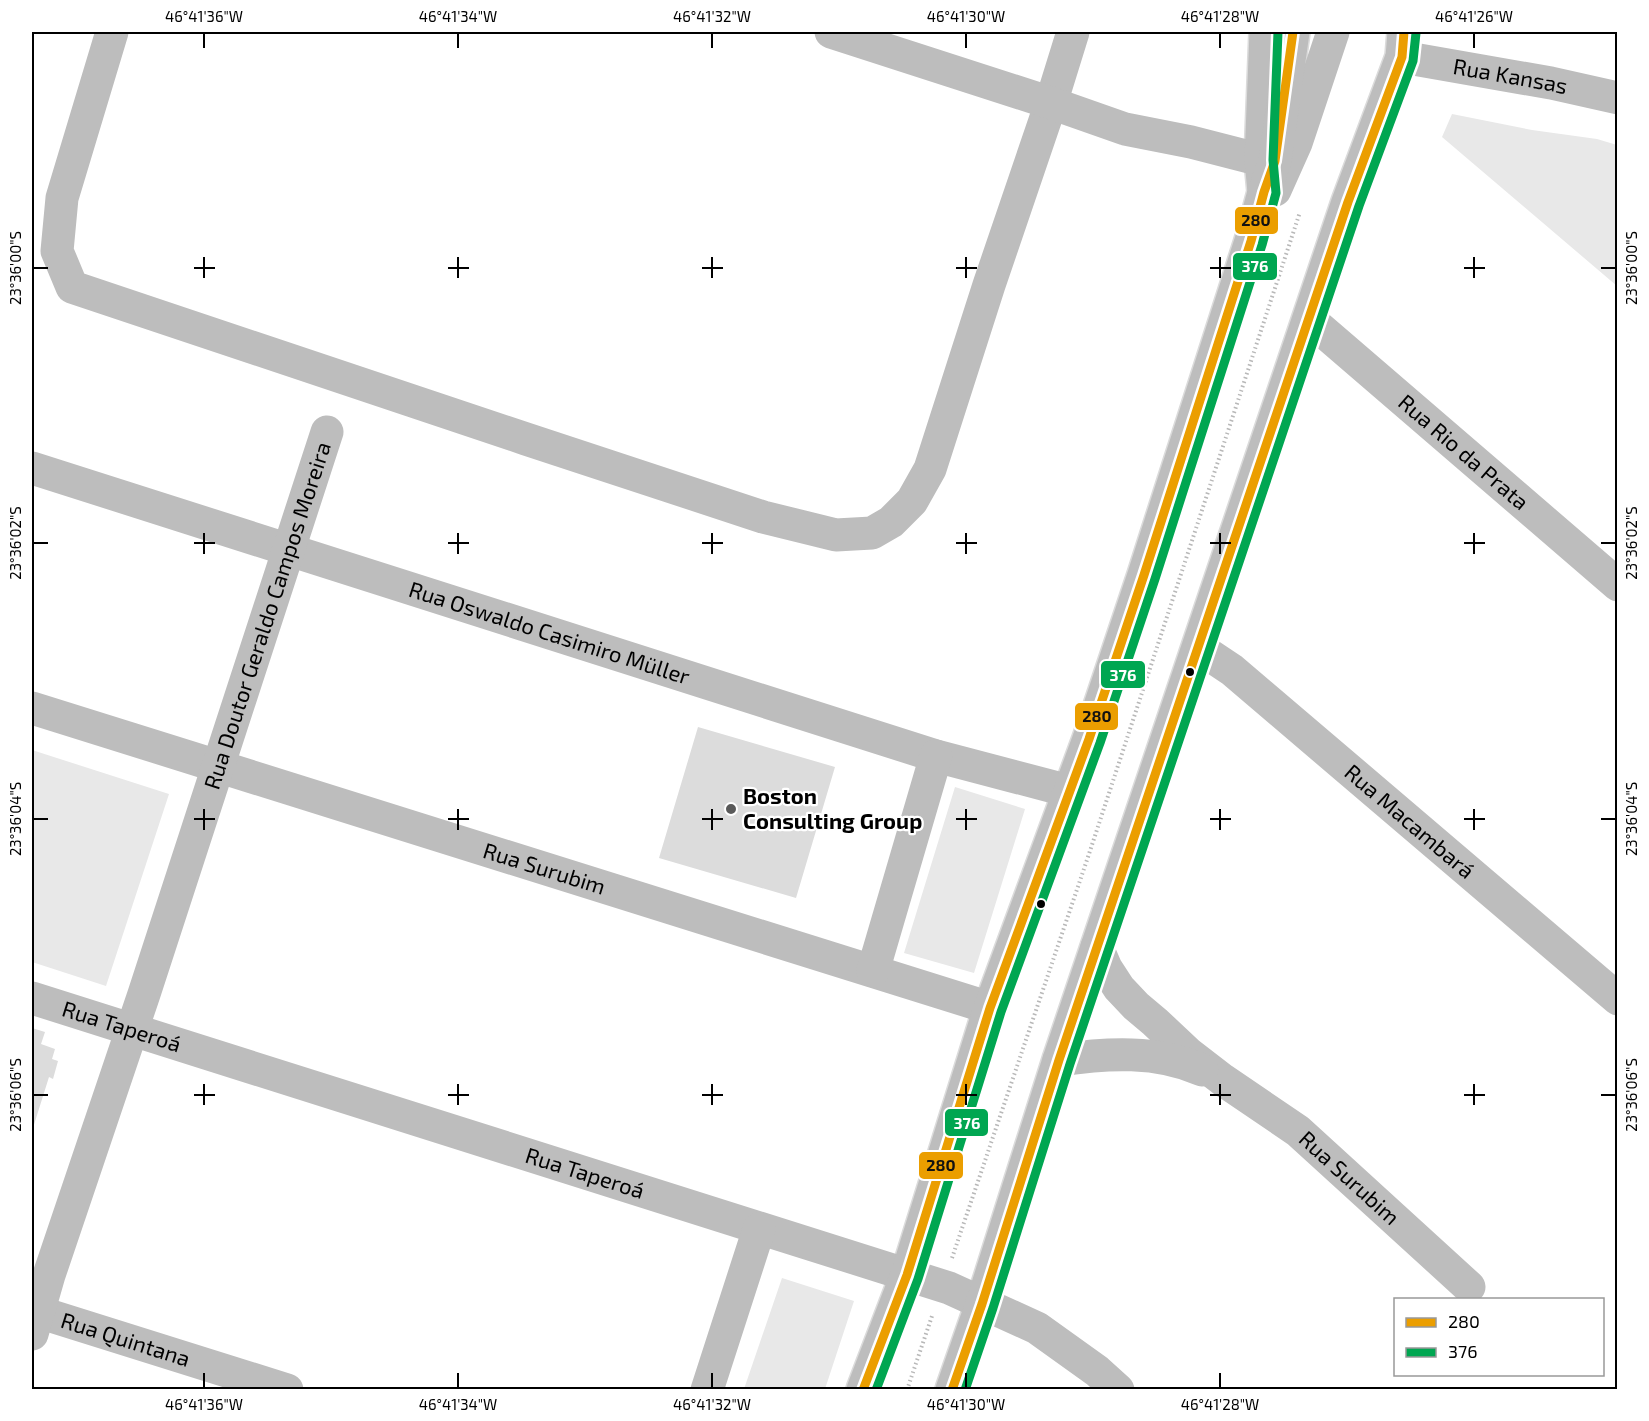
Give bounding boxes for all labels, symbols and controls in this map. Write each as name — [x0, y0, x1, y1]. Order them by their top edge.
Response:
text: 46°41'36"W — [165, 7, 243, 25]
text: 46°41'34"W — [419, 7, 497, 25]
text: 46°41'32"W — [673, 7, 751, 25]
text: 46°41'30"W — [927, 7, 1005, 25]
text: 46°41'28"W — [1181, 7, 1259, 25]
text: 46°41'26"W — [1435, 7, 1513, 25]
street label: Rua Kansas — [1451, 52, 1570, 98]
line badge: 280 — [1234, 206, 1279, 235]
text: 280 — [1241, 210, 1271, 229]
text: 23°36'00"S — [6, 231, 24, 305]
text: 23°36'00"S — [1622, 231, 1640, 305]
line badge: 376 — [1232, 252, 1278, 281]
text: 376 — [1242, 256, 1268, 275]
street label: Rua Rio da Prata — [1394, 388, 1535, 515]
street label: Rua Doutor Geraldo Campos Moreira — [198, 438, 335, 792]
text: 23°36'02"S — [6, 506, 24, 580]
text: 23°36'02"S — [1622, 506, 1640, 580]
street label: Rua Oswaldo Casimiro Müller — [406, 575, 694, 689]
line badge: 376 — [1100, 660, 1146, 689]
text: 376 — [1110, 665, 1136, 684]
unlabelled marker — [1184, 666, 1196, 678]
line badge: 280 — [1074, 702, 1119, 731]
text: 280 — [1082, 706, 1112, 725]
street label: Rua Macambará — [1340, 758, 1480, 883]
text: 23°36'04"S — [6, 782, 24, 856]
place label: Boston Consulting Group — [743, 782, 922, 833]
text: 23°36'04"S — [1622, 782, 1640, 856]
marker: Boston Consulting Group — [724, 802, 738, 816]
street label: Rua Surubim — [480, 836, 609, 899]
unlabelled marker — [1035, 898, 1047, 910]
street label: Rua Taperoá — [59, 994, 185, 1056]
text: 23°36'06"S — [6, 1058, 24, 1132]
text: 23°36'06"S — [1622, 1058, 1640, 1132]
line badge: 376 — [944, 1108, 989, 1137]
text: 376 — [954, 1113, 980, 1132]
street label: Rua Surubim — [1294, 1125, 1406, 1229]
street label: Rua Taperoá — [523, 1141, 648, 1203]
line badge: 280 — [918, 1151, 964, 1180]
text: 280 — [926, 1155, 956, 1174]
legend — [1394, 1298, 1604, 1376]
street label: Rua Quintana — [58, 1306, 194, 1371]
text: 280 — [1448, 1310, 1480, 1332]
text: 376 — [1448, 1340, 1478, 1362]
text: 46°41'36"W — [165, 1395, 243, 1413]
text: 46°41'34"W — [419, 1395, 497, 1413]
text: 46°41'32"W — [673, 1395, 751, 1413]
text: 46°41'30"W — [927, 1395, 1005, 1413]
text: 46°41'28"W — [1181, 1395, 1259, 1413]

